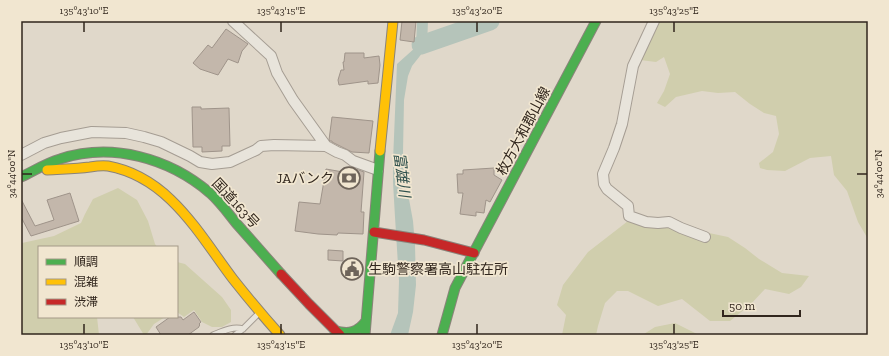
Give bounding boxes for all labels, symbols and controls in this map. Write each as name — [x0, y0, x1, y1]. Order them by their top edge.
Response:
text: 135°43'10"E — [60, 5, 109, 17]
text: 135°43'15"E — [257, 5, 305, 17]
text: 135°43'20"E — [452, 5, 502, 17]
text: 135°43'25"E — [649, 5, 699, 17]
street label: 枚方大和郡山線 — [493, 84, 554, 178]
text: 34°44'00"N — [6, 149, 18, 198]
text: 34°44'00"N — [873, 149, 885, 198]
water label: 富雄川 — [390, 152, 414, 200]
bank icon: JAバンク — [336, 165, 362, 191]
place label: JAバンク — [276, 170, 334, 187]
street label: 国道163号 — [208, 175, 263, 232]
legend — [38, 246, 178, 318]
text: 順調 — [74, 255, 98, 269]
public building icon: 生駒警察署高山駐在所 — [339, 256, 365, 282]
place label: 生駒警察署高山駐在所 — [368, 261, 508, 278]
text: 混雑 — [74, 275, 98, 289]
scale bar — [723, 292, 800, 318]
text: 渋滞 — [74, 295, 98, 309]
text: 50 m — [729, 299, 756, 313]
text: 135°43'10"E — [60, 339, 109, 351]
text: 135°43'15"E — [257, 339, 305, 351]
text: 135°43'20"E — [452, 339, 502, 351]
text: 135°43'25"E — [649, 339, 699, 351]

